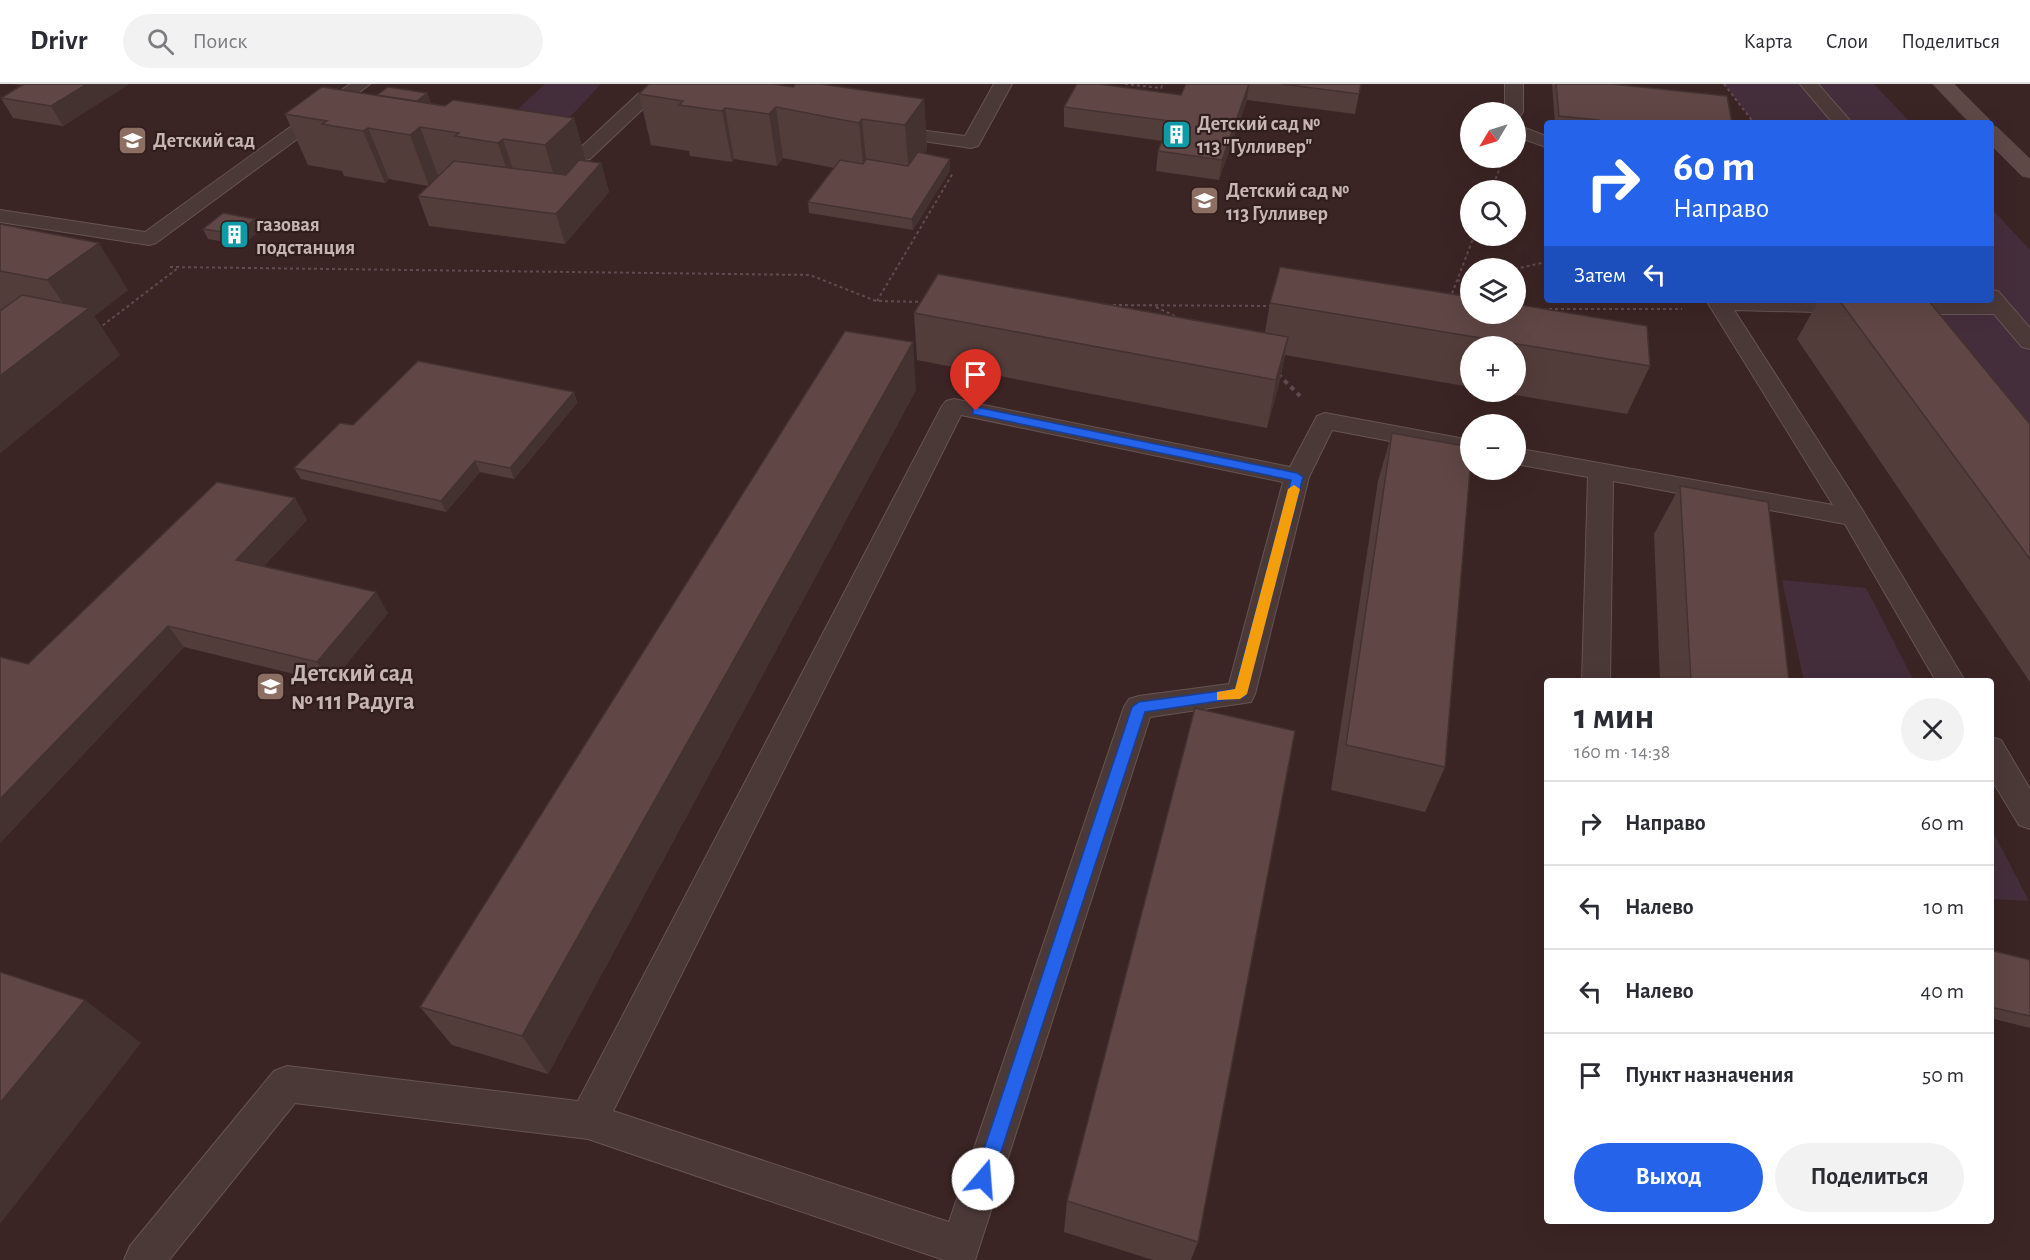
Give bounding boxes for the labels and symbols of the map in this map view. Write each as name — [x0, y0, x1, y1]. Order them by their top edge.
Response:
north arrow — [1460, 102, 1526, 168]
place label: Детский сад № 113 "Гулливер" — [1197, 114, 1320, 157]
building icon: Детский сад № 113 "Гулливер" — [1160, 118, 1192, 150]
school or university icon: Детский сад — [116, 124, 148, 156]
place label: Детский сад — [153, 131, 255, 151]
place label: Детский сад № 113 Гулливер — [1226, 181, 1349, 224]
school or university icon: Детский сад № 113 Гулливер — [1189, 185, 1221, 217]
place label: газовая подстанция — [256, 215, 355, 258]
building icon: газовая подстанция — [219, 219, 251, 251]
pin — [950, 349, 1001, 411]
place label: Детский сад № 111 Радуга — [291, 662, 415, 714]
school or university icon: Детский сад № 111 Радуга — [254, 671, 286, 703]
position arrow — [951, 1147, 1015, 1211]

